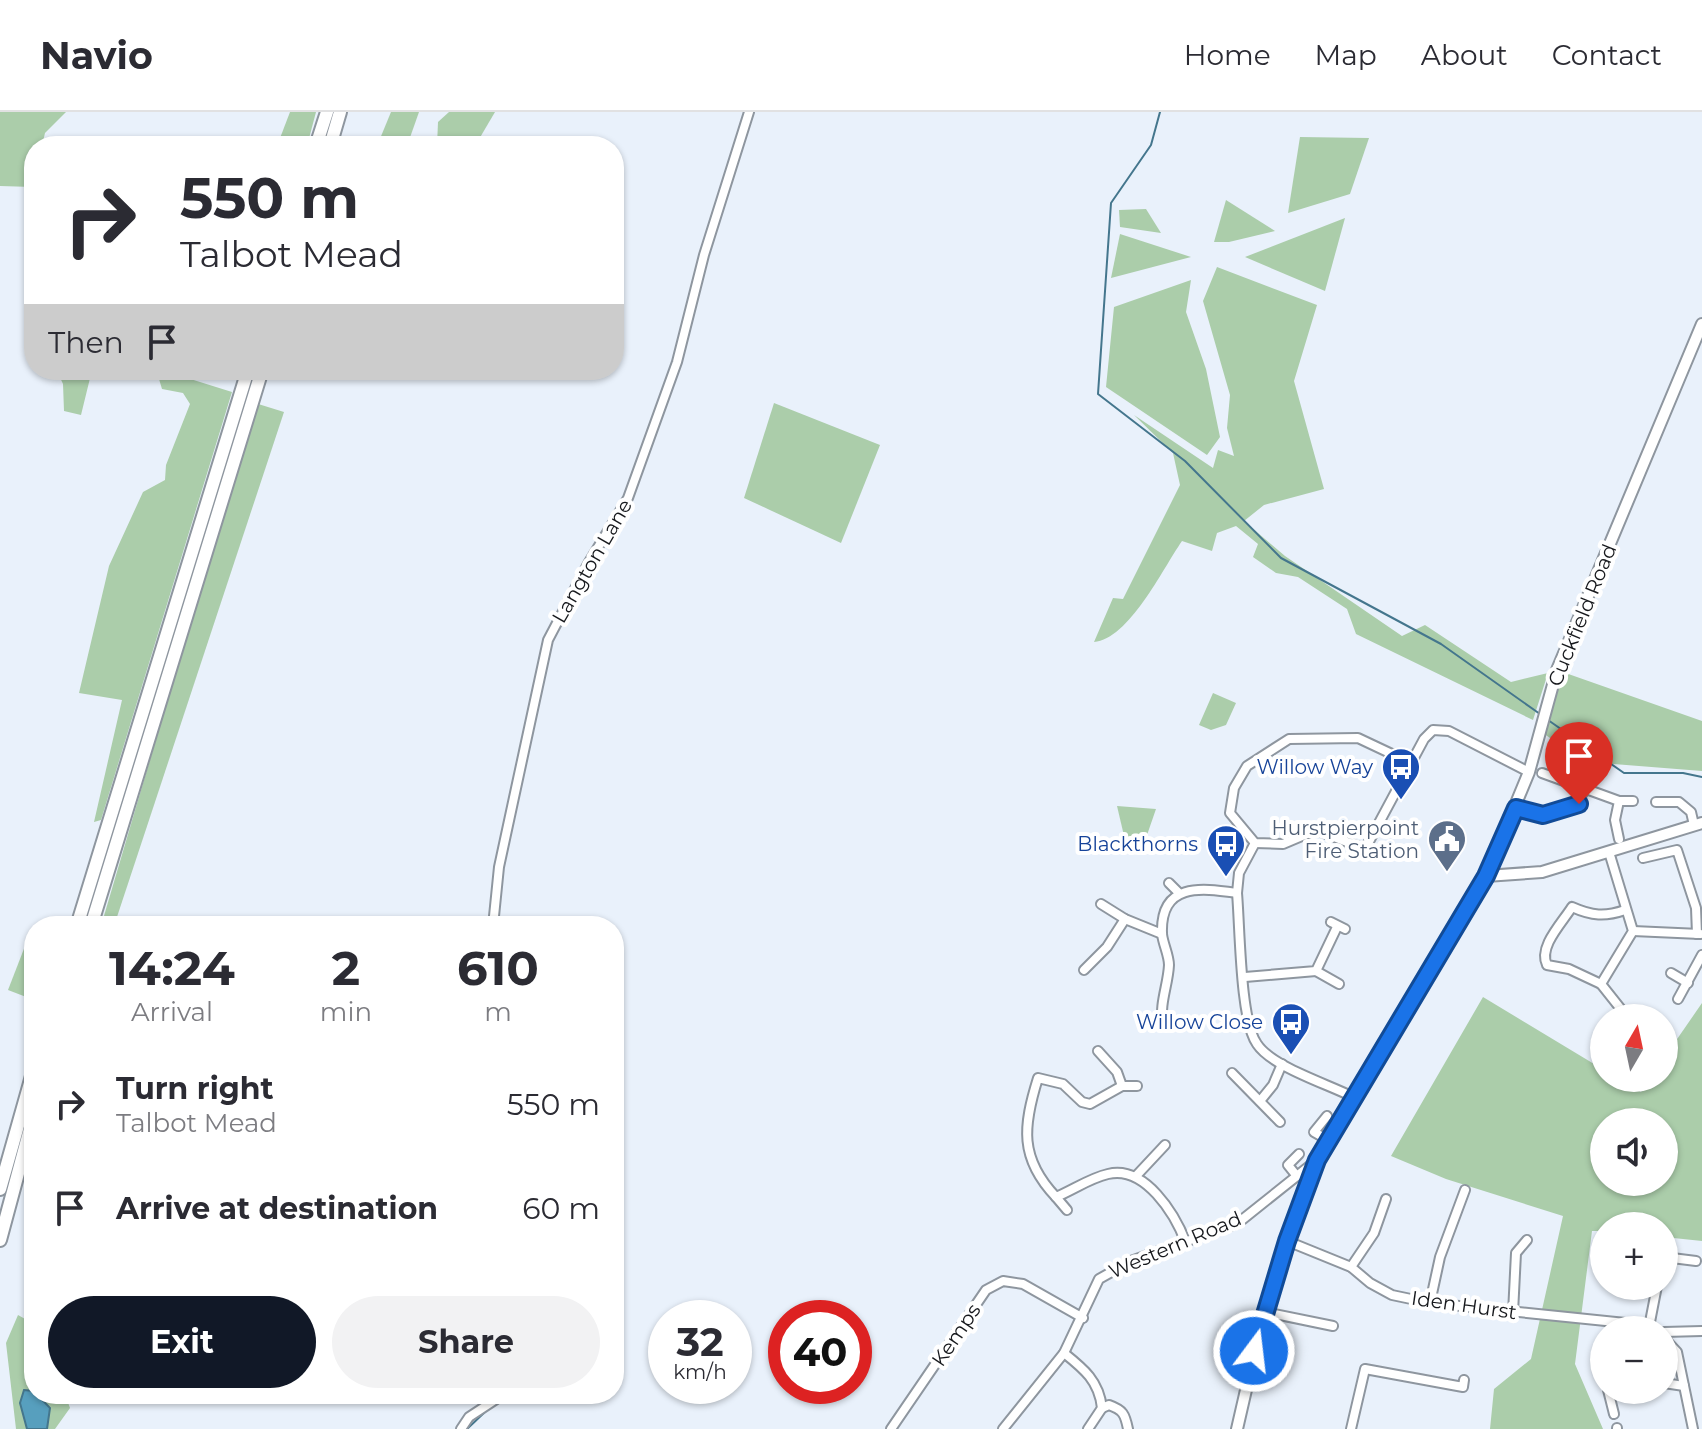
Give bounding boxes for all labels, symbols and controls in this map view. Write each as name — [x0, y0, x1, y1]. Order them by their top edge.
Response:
text: Navio — [40, 32, 153, 79]
text: Home — [1184, 38, 1271, 72]
text: Map — [1315, 38, 1377, 72]
text: About — [1421, 38, 1508, 72]
text: Contact — [1552, 38, 1662, 72]
text: 550 m — [180, 164, 359, 232]
icon: right — [48, 168, 152, 272]
text: Talbot Mead — [180, 232, 403, 276]
icon: arrive — [140, 320, 184, 364]
text: Then — [48, 324, 124, 361]
street label: Langton Lane — [547, 495, 637, 627]
street label: Cuckfield Road — [1543, 540, 1621, 690]
pin — [1545, 722, 1613, 804]
icon: arrive — [1557, 734, 1601, 778]
bus stop icon: Willow Way — [1380, 746, 1422, 801]
place label: Willow Way — [1257, 755, 1373, 779]
place label: Hurstpierpoint Fire Station — [1271, 816, 1419, 863]
public building icon: Hurstpierpoint Fire Station — [1426, 818, 1468, 873]
bus stop icon: Blackthorns — [1205, 823, 1247, 878]
place label: Blackthorns — [1077, 832, 1198, 856]
text: 14:24 — [109, 939, 235, 997]
text: 2 — [332, 939, 360, 997]
text: 610 — [457, 939, 539, 997]
text: Arrival — [131, 996, 213, 1028]
text: min — [320, 996, 372, 1028]
text: m — [484, 996, 512, 1028]
bus stop icon: Willow Close — [1270, 1001, 1312, 1056]
north arrow — [1590, 1004, 1678, 1092]
map controls — [1590, 1004, 1678, 1404]
place label: Willow Close — [1136, 1010, 1263, 1034]
text: Turn right — [116, 1070, 273, 1107]
icon: right — [48, 1082, 92, 1126]
text: 550 m — [507, 1086, 600, 1123]
text: Talbot Mead — [116, 1107, 277, 1139]
button: sound — [1590, 1108, 1678, 1196]
icon: arrive — [48, 1186, 92, 1230]
text: Arrive at destination — [116, 1190, 438, 1227]
text: 60 m — [522, 1190, 600, 1227]
street label: Western Road — [1105, 1206, 1245, 1284]
button: + — [1590, 1212, 1678, 1300]
street label: Iden Hurst — [1410, 1286, 1518, 1324]
button: Exit — [48, 1296, 316, 1388]
button: Share — [332, 1296, 600, 1388]
street label: Kemps — [926, 1299, 986, 1371]
speed limit sign: 40 — [768, 1300, 872, 1404]
position arrow — [1212, 1309, 1296, 1393]
button: − — [1590, 1316, 1678, 1404]
text: 32 — [676, 1317, 724, 1366]
text: km/h — [673, 1360, 727, 1384]

